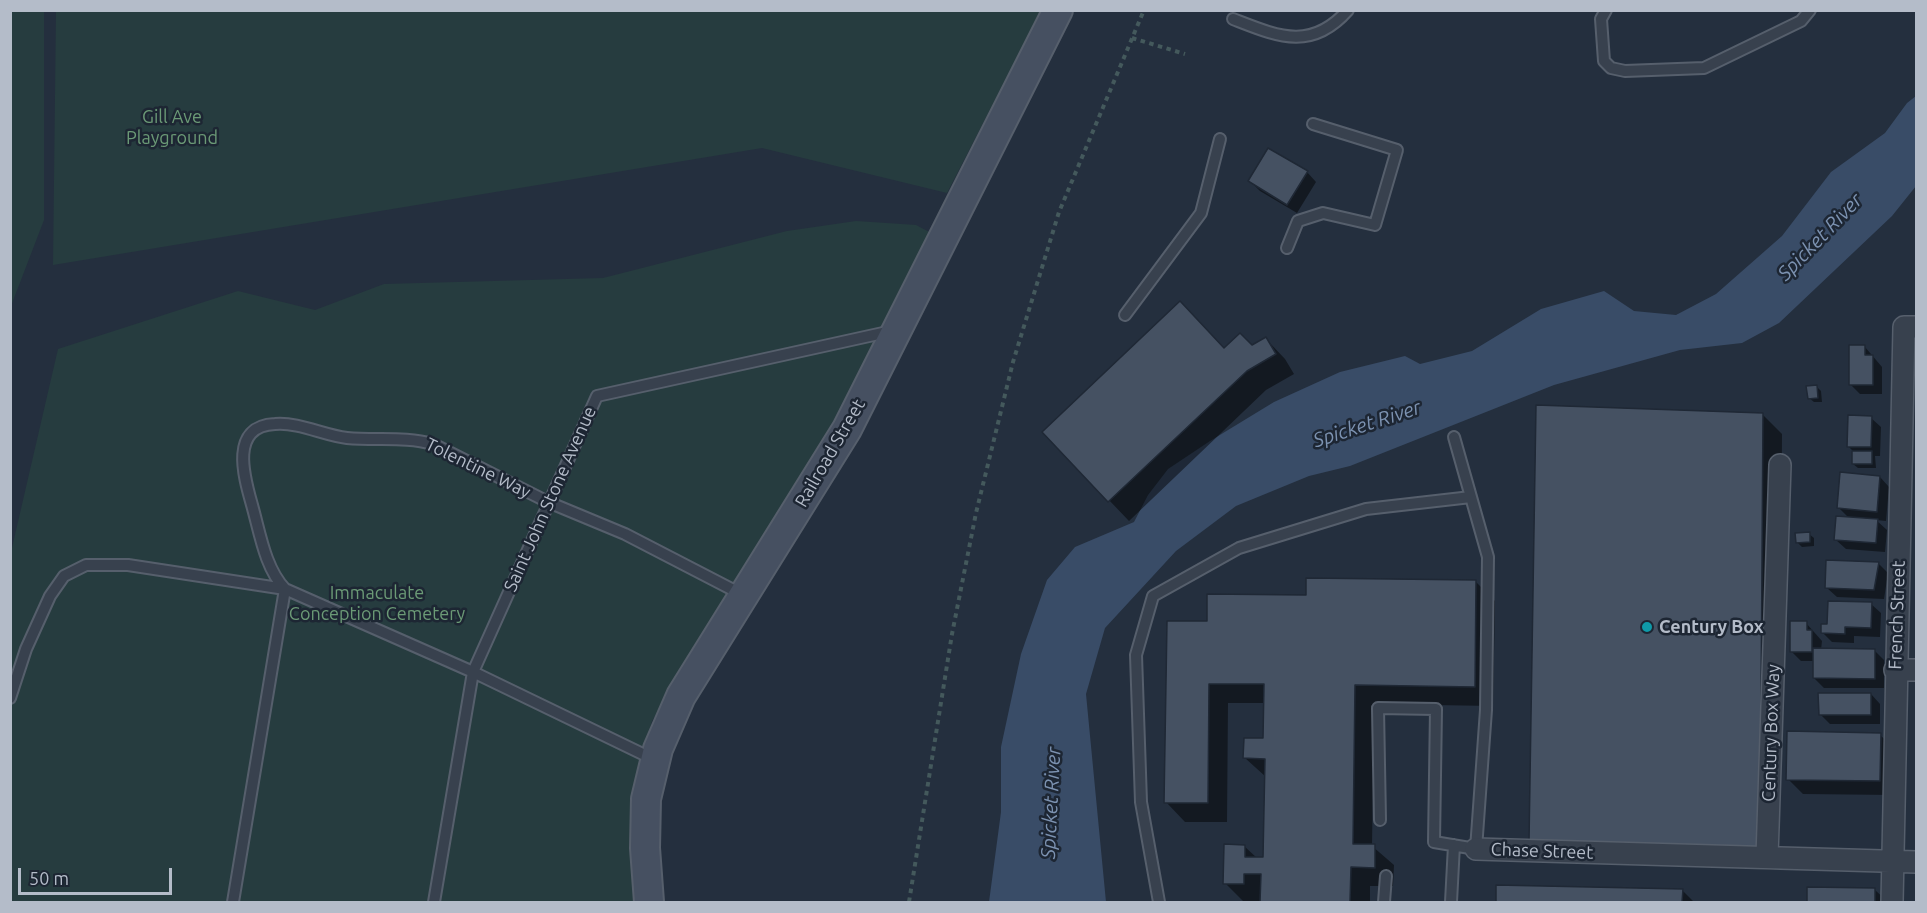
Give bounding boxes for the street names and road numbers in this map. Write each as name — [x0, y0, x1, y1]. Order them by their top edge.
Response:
street label: Railroad Street — [790, 395, 870, 511]
street label: Saint John Stone Avenue — [499, 403, 601, 595]
street label: Tolentine Way — [422, 433, 534, 503]
street label: French Street — [1884, 560, 1910, 670]
street label: Century Box Way — [1758, 664, 1784, 802]
street label: Chase Street — [1490, 838, 1594, 864]

